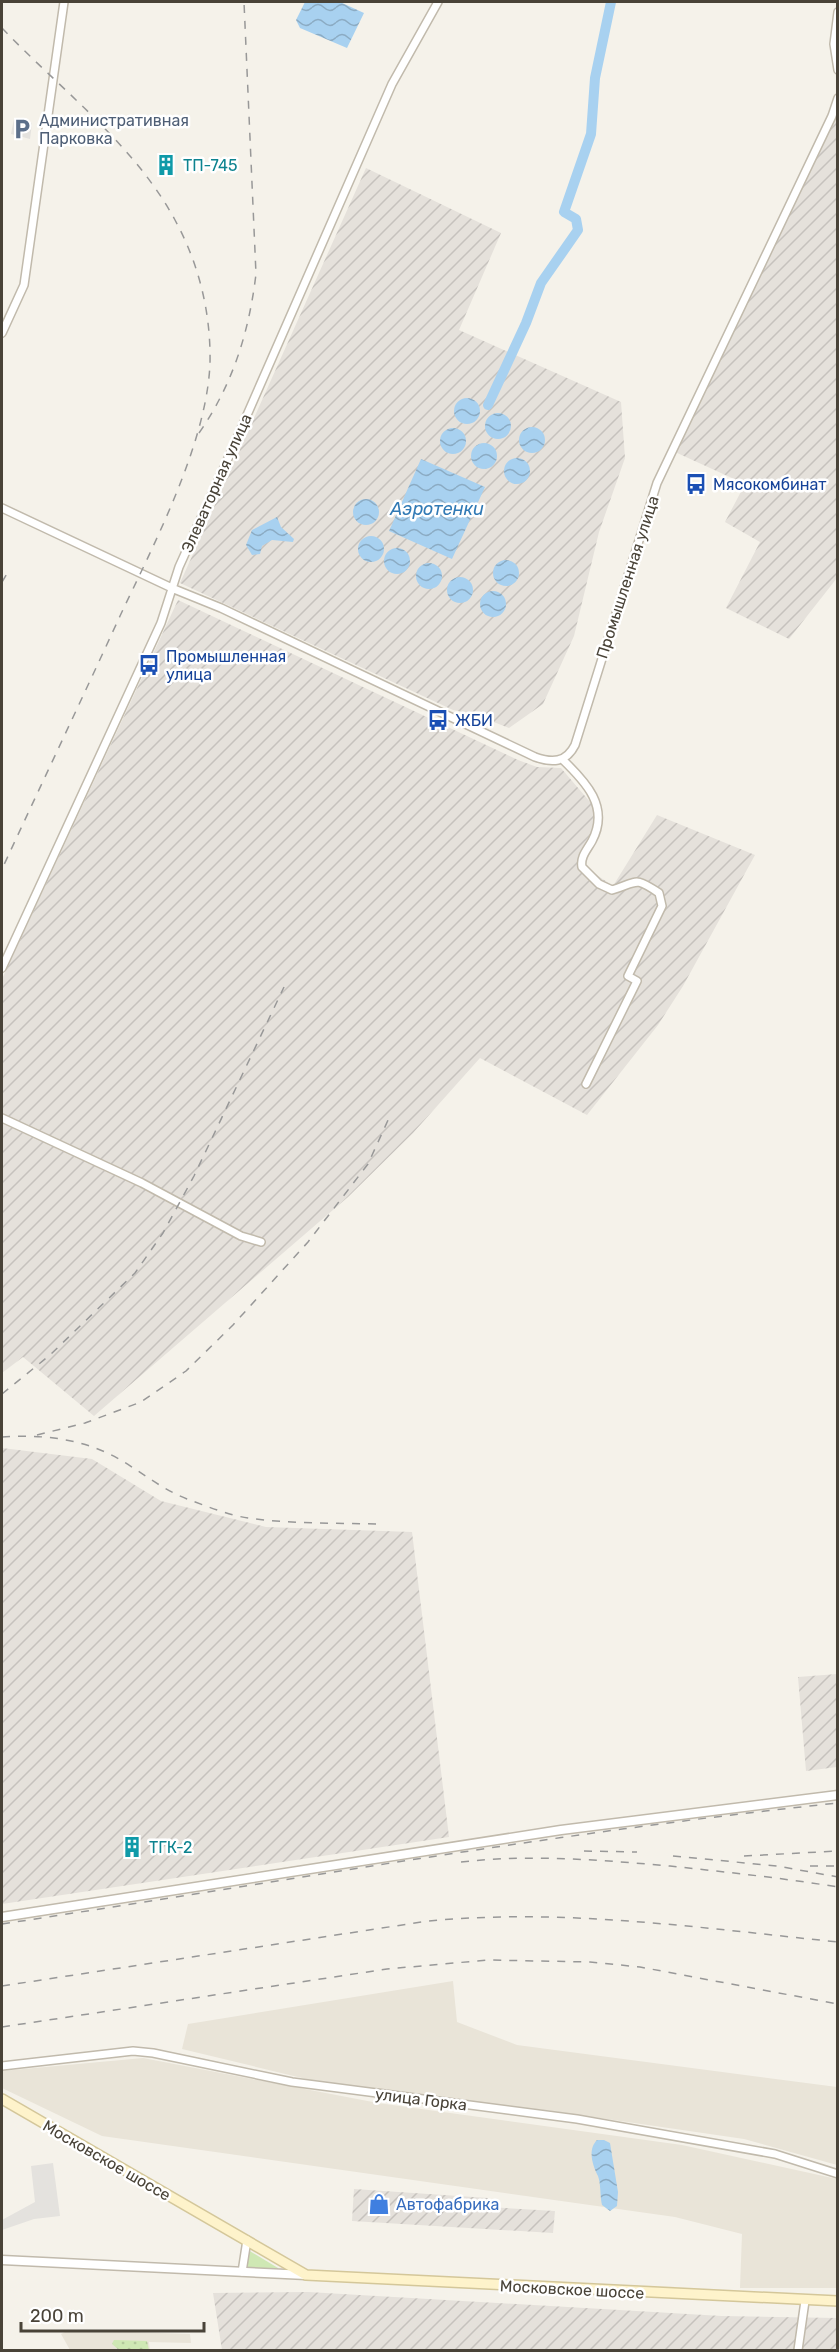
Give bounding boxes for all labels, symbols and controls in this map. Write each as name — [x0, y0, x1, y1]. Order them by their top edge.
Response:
place label: Административная Парковка — [39, 111, 189, 148]
parking icon: Административная Парковка — [10, 117, 34, 141]
building icon: ТП-745 — [154, 153, 178, 177]
place label: ТП-745 — [183, 156, 238, 175]
street label: Элеваторная улица — [177, 411, 256, 556]
bus stop icon: Мясокомбинат — [684, 472, 708, 496]
place label: Мясокомбинат — [713, 475, 827, 494]
street label: Промышленная улица — [592, 493, 663, 661]
water label: Аэротенки — [389, 498, 484, 520]
place label: Промышленная улица — [166, 647, 286, 684]
bus stop icon: Промышленная улица — [137, 653, 161, 677]
bus stop icon: ЖБИ — [426, 708, 450, 732]
place label: ЖБИ — [455, 711, 493, 730]
building icon: ТГК-2 — [120, 1835, 144, 1859]
place label: ТГК-2 — [149, 1838, 192, 1857]
street label: улица Горка — [374, 2084, 468, 2115]
street label: Московское шоссе — [39, 2116, 174, 2205]
shop icon: Автофабрика — [367, 2192, 391, 2216]
place label: Автофабрика — [396, 2195, 499, 2214]
street label: Московское шоссе — [499, 2276, 645, 2303]
scale bar — [21, 2295, 204, 2333]
text: 200 m — [30, 2305, 84, 2327]

